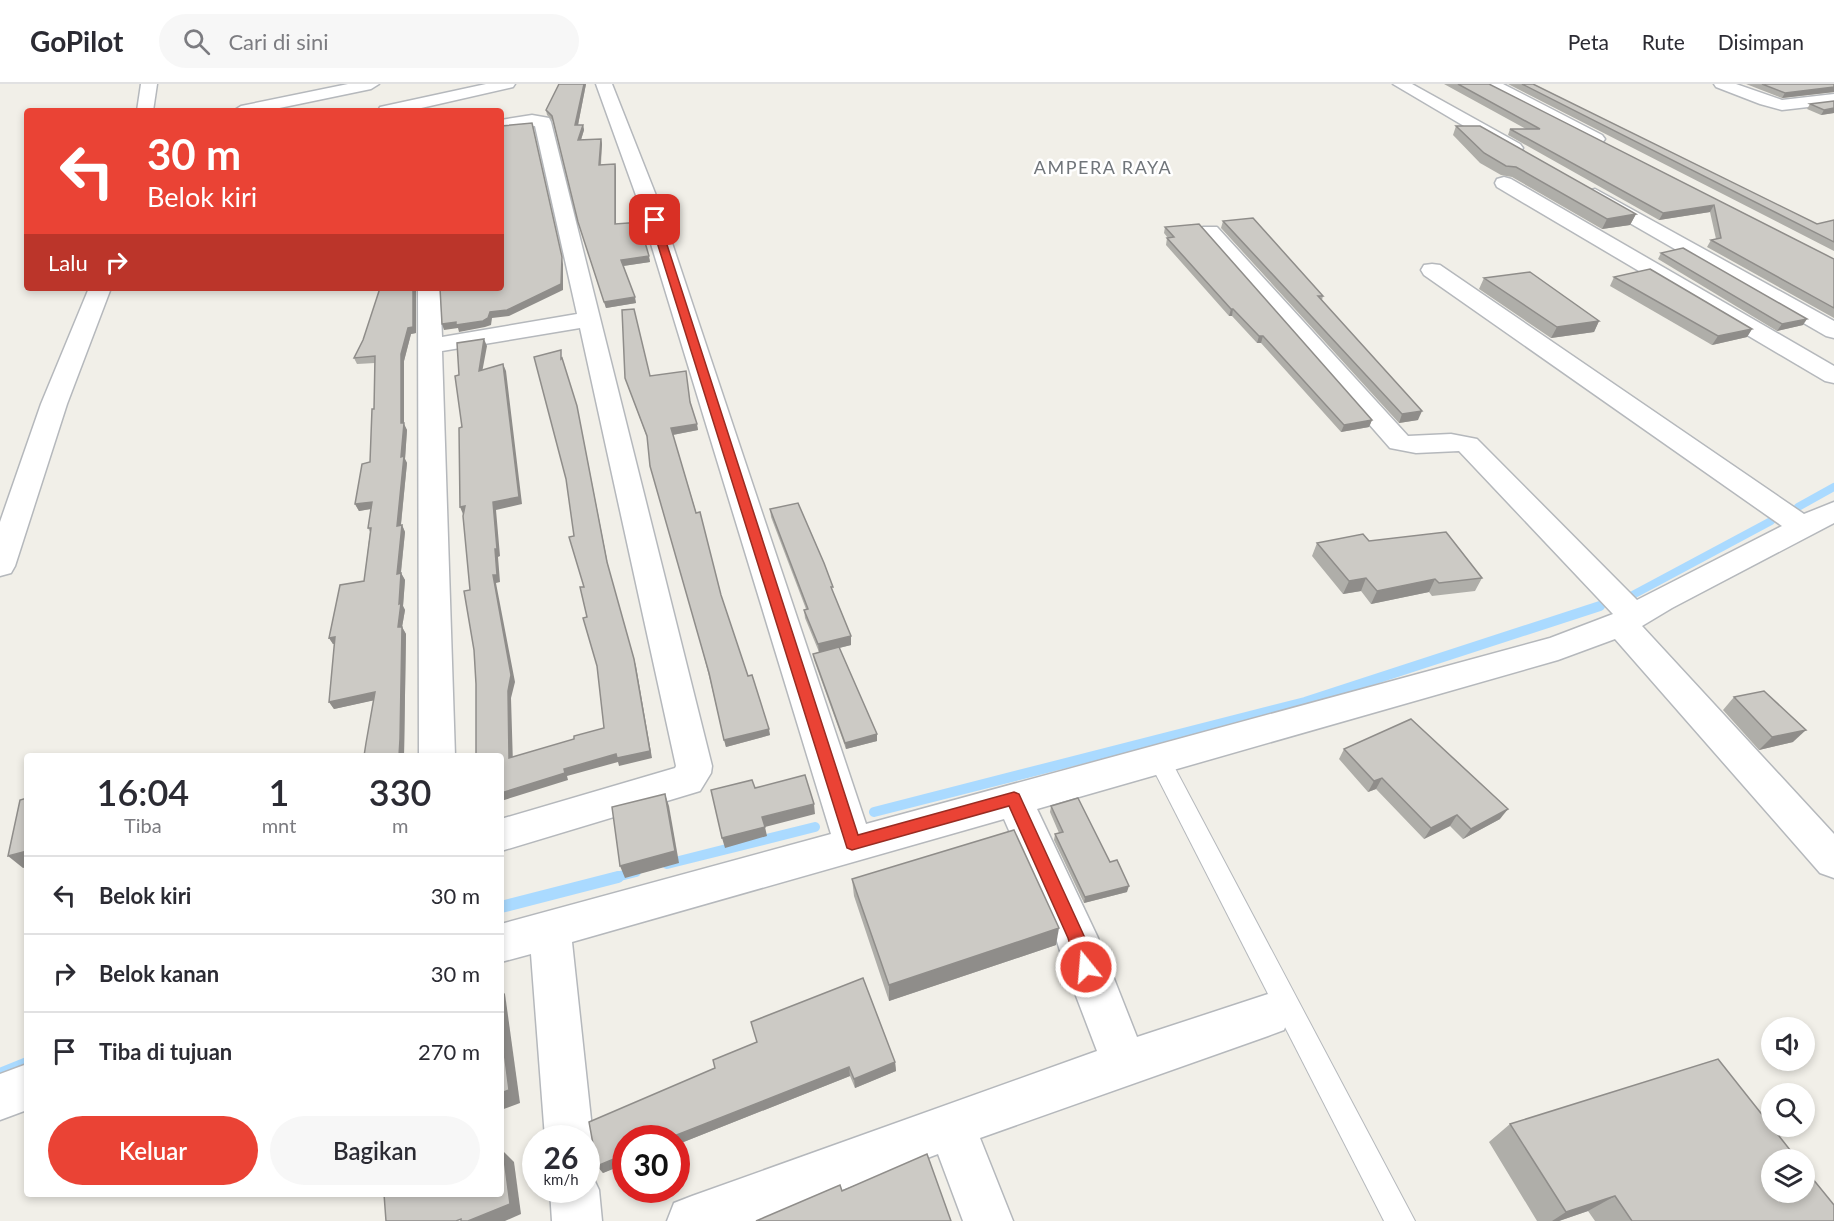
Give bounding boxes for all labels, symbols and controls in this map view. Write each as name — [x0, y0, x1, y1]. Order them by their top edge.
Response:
search box — [159, 14, 579, 68]
text: GoPilot — [30, 24, 123, 58]
icon: search — [180, 25, 213, 58]
text: Cari di sini — [228, 28, 329, 55]
text: Peta — [1568, 29, 1609, 54]
text: Rute — [1642, 29, 1685, 54]
text: Disimpan — [1718, 29, 1804, 54]
text: 30 m — [147, 129, 241, 179]
icon: left — [48, 132, 126, 210]
district label: AMPERA RAYA — [1034, 156, 1172, 178]
text: Belok kiri — [147, 180, 257, 213]
pin — [629, 194, 680, 245]
icon: arrive — [638, 203, 671, 236]
icon: right — [100, 246, 133, 279]
text: Lalu — [48, 249, 88, 276]
text: 16:04 — [97, 770, 189, 814]
text: 1 — [269, 770, 289, 814]
text: 330 — [369, 770, 431, 814]
text: Tiba — [124, 813, 162, 837]
text: mnt — [262, 813, 296, 837]
text: m — [392, 813, 408, 837]
icon: left — [48, 879, 81, 912]
text: Belok kiri — [99, 882, 191, 909]
text: 30 m — [431, 882, 480, 909]
position arrow — [1054, 935, 1118, 999]
icon: right — [48, 957, 81, 990]
text: Belok kanan — [99, 960, 219, 987]
text: 30 m — [431, 960, 480, 987]
map controls — [1761, 1017, 1815, 1203]
button: sound — [1761, 1017, 1815, 1071]
icon: arrive — [48, 1035, 81, 1068]
text: Tiba di tujuan — [99, 1038, 232, 1065]
text: 270 m — [418, 1038, 480, 1065]
button: search — [1761, 1083, 1815, 1137]
button: Keluar — [48, 1116, 258, 1185]
button: Bagikan — [270, 1116, 480, 1185]
speed limit sign: 30 — [612, 1125, 690, 1203]
text: 26 — [544, 1139, 578, 1175]
button: layers — [1761, 1149, 1815, 1203]
text: km/h — [543, 1170, 579, 1188]

